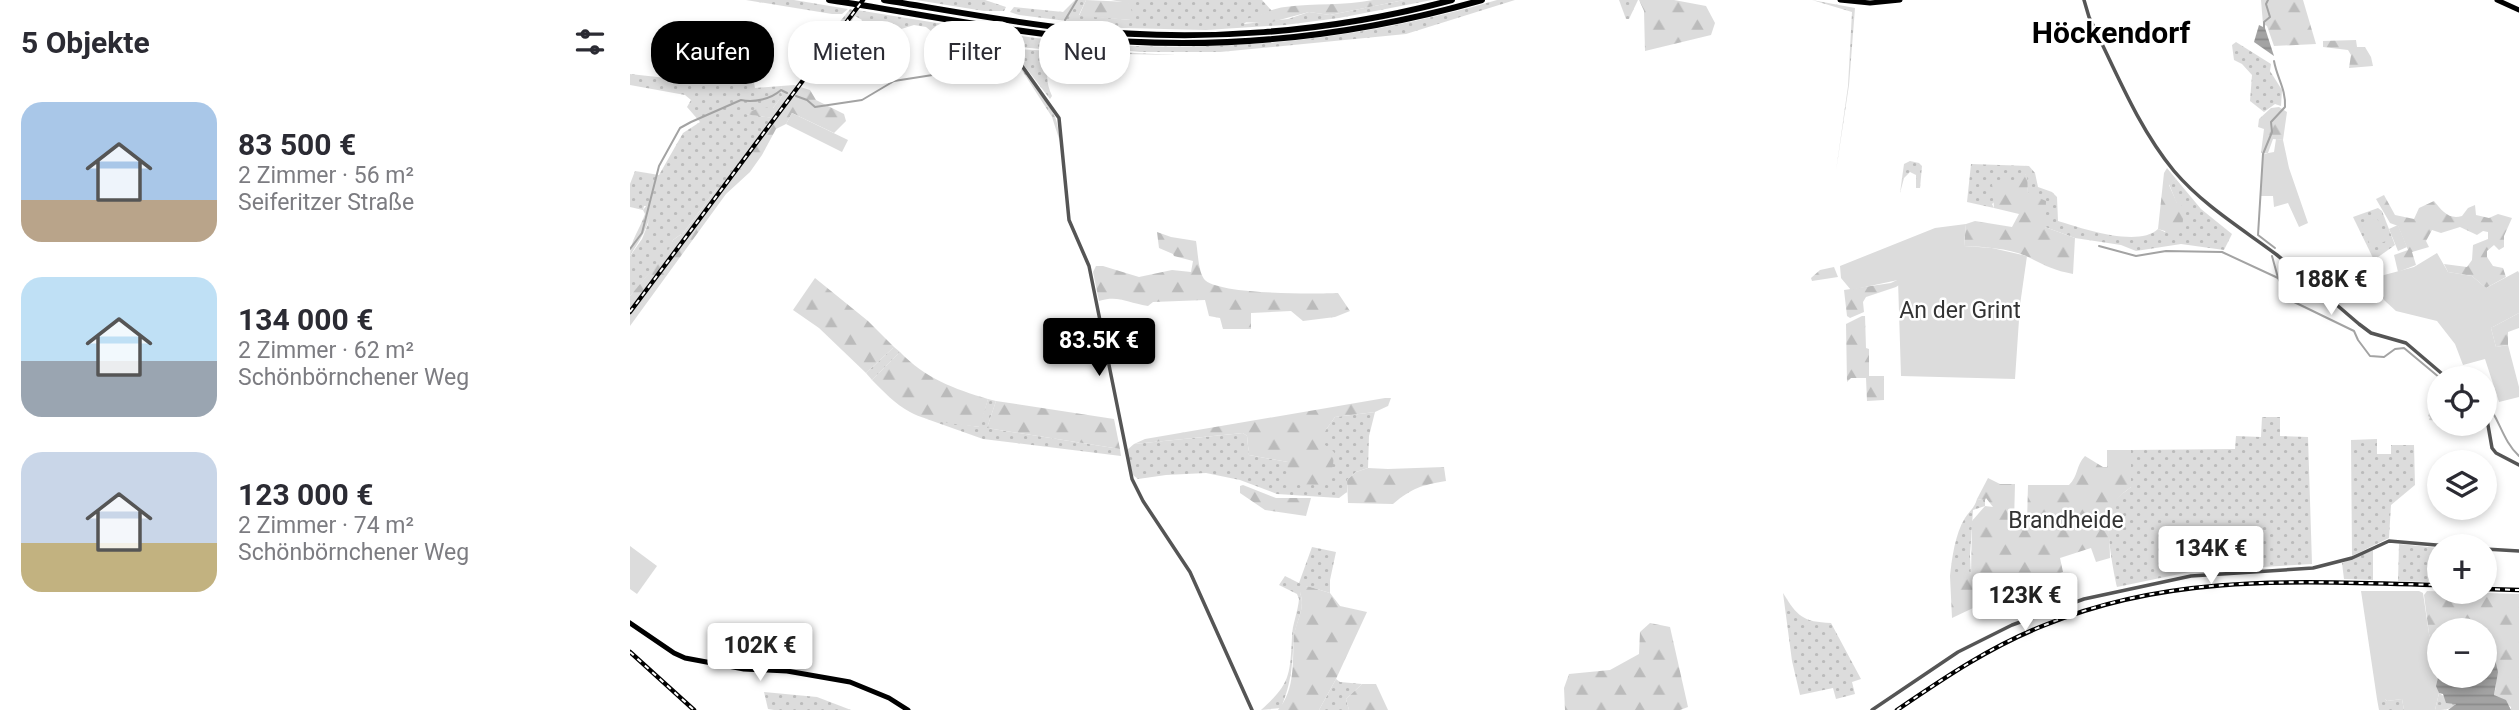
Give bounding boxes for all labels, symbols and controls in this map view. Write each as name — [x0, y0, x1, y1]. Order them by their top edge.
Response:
district label: Höckendorf — [2032, 15, 2190, 50]
chip: Kaufen — [651, 21, 774, 84]
chip: Mieten — [788, 21, 910, 84]
chip: Filter — [924, 21, 1025, 84]
chip: Neu — [1039, 21, 1130, 84]
icon: filters — [571, 23, 609, 61]
text: 5 Objekte — [21, 25, 150, 60]
text: 83 500 € — [238, 127, 356, 162]
icon: home — [77, 130, 161, 214]
text: 2 Zimmer · 56 m² — [238, 162, 414, 189]
text: Seiferitzer Straße — [238, 189, 414, 216]
pin: 188K € — [2274, 258, 2388, 317]
text: 188K € — [2294, 266, 2368, 293]
park label: An der Grint — [1899, 297, 2021, 324]
text: 134 000 € — [238, 302, 373, 337]
icon: home — [77, 305, 161, 389]
pin: 83.5K € — [1034, 318, 1164, 378]
text: 83.5K € — [1059, 327, 1139, 354]
text: 2 Zimmer · 62 m² — [238, 337, 414, 364]
text: Schönbörnchener Weg — [238, 364, 469, 391]
map controls — [2427, 366, 2497, 688]
button: locate — [2427, 366, 2497, 436]
button: layers — [2427, 450, 2497, 520]
text: 123 000 € — [238, 477, 373, 512]
icon: home — [77, 480, 161, 564]
park label: Brandheide — [2008, 507, 2124, 534]
text: 2 Zimmer · 74 m² — [238, 512, 414, 539]
pin: 134K € — [2154, 526, 2268, 586]
button: + — [2427, 534, 2497, 604]
text: 134K € — [2174, 535, 2248, 562]
text: Schönbörnchener Weg — [238, 539, 469, 566]
pin: 123K € — [1968, 574, 2082, 633]
text: 123K € — [1988, 582, 2062, 609]
button: − — [2427, 618, 2497, 688]
pin: 102K € — [703, 624, 817, 683]
text: 102K € — [723, 632, 797, 659]

